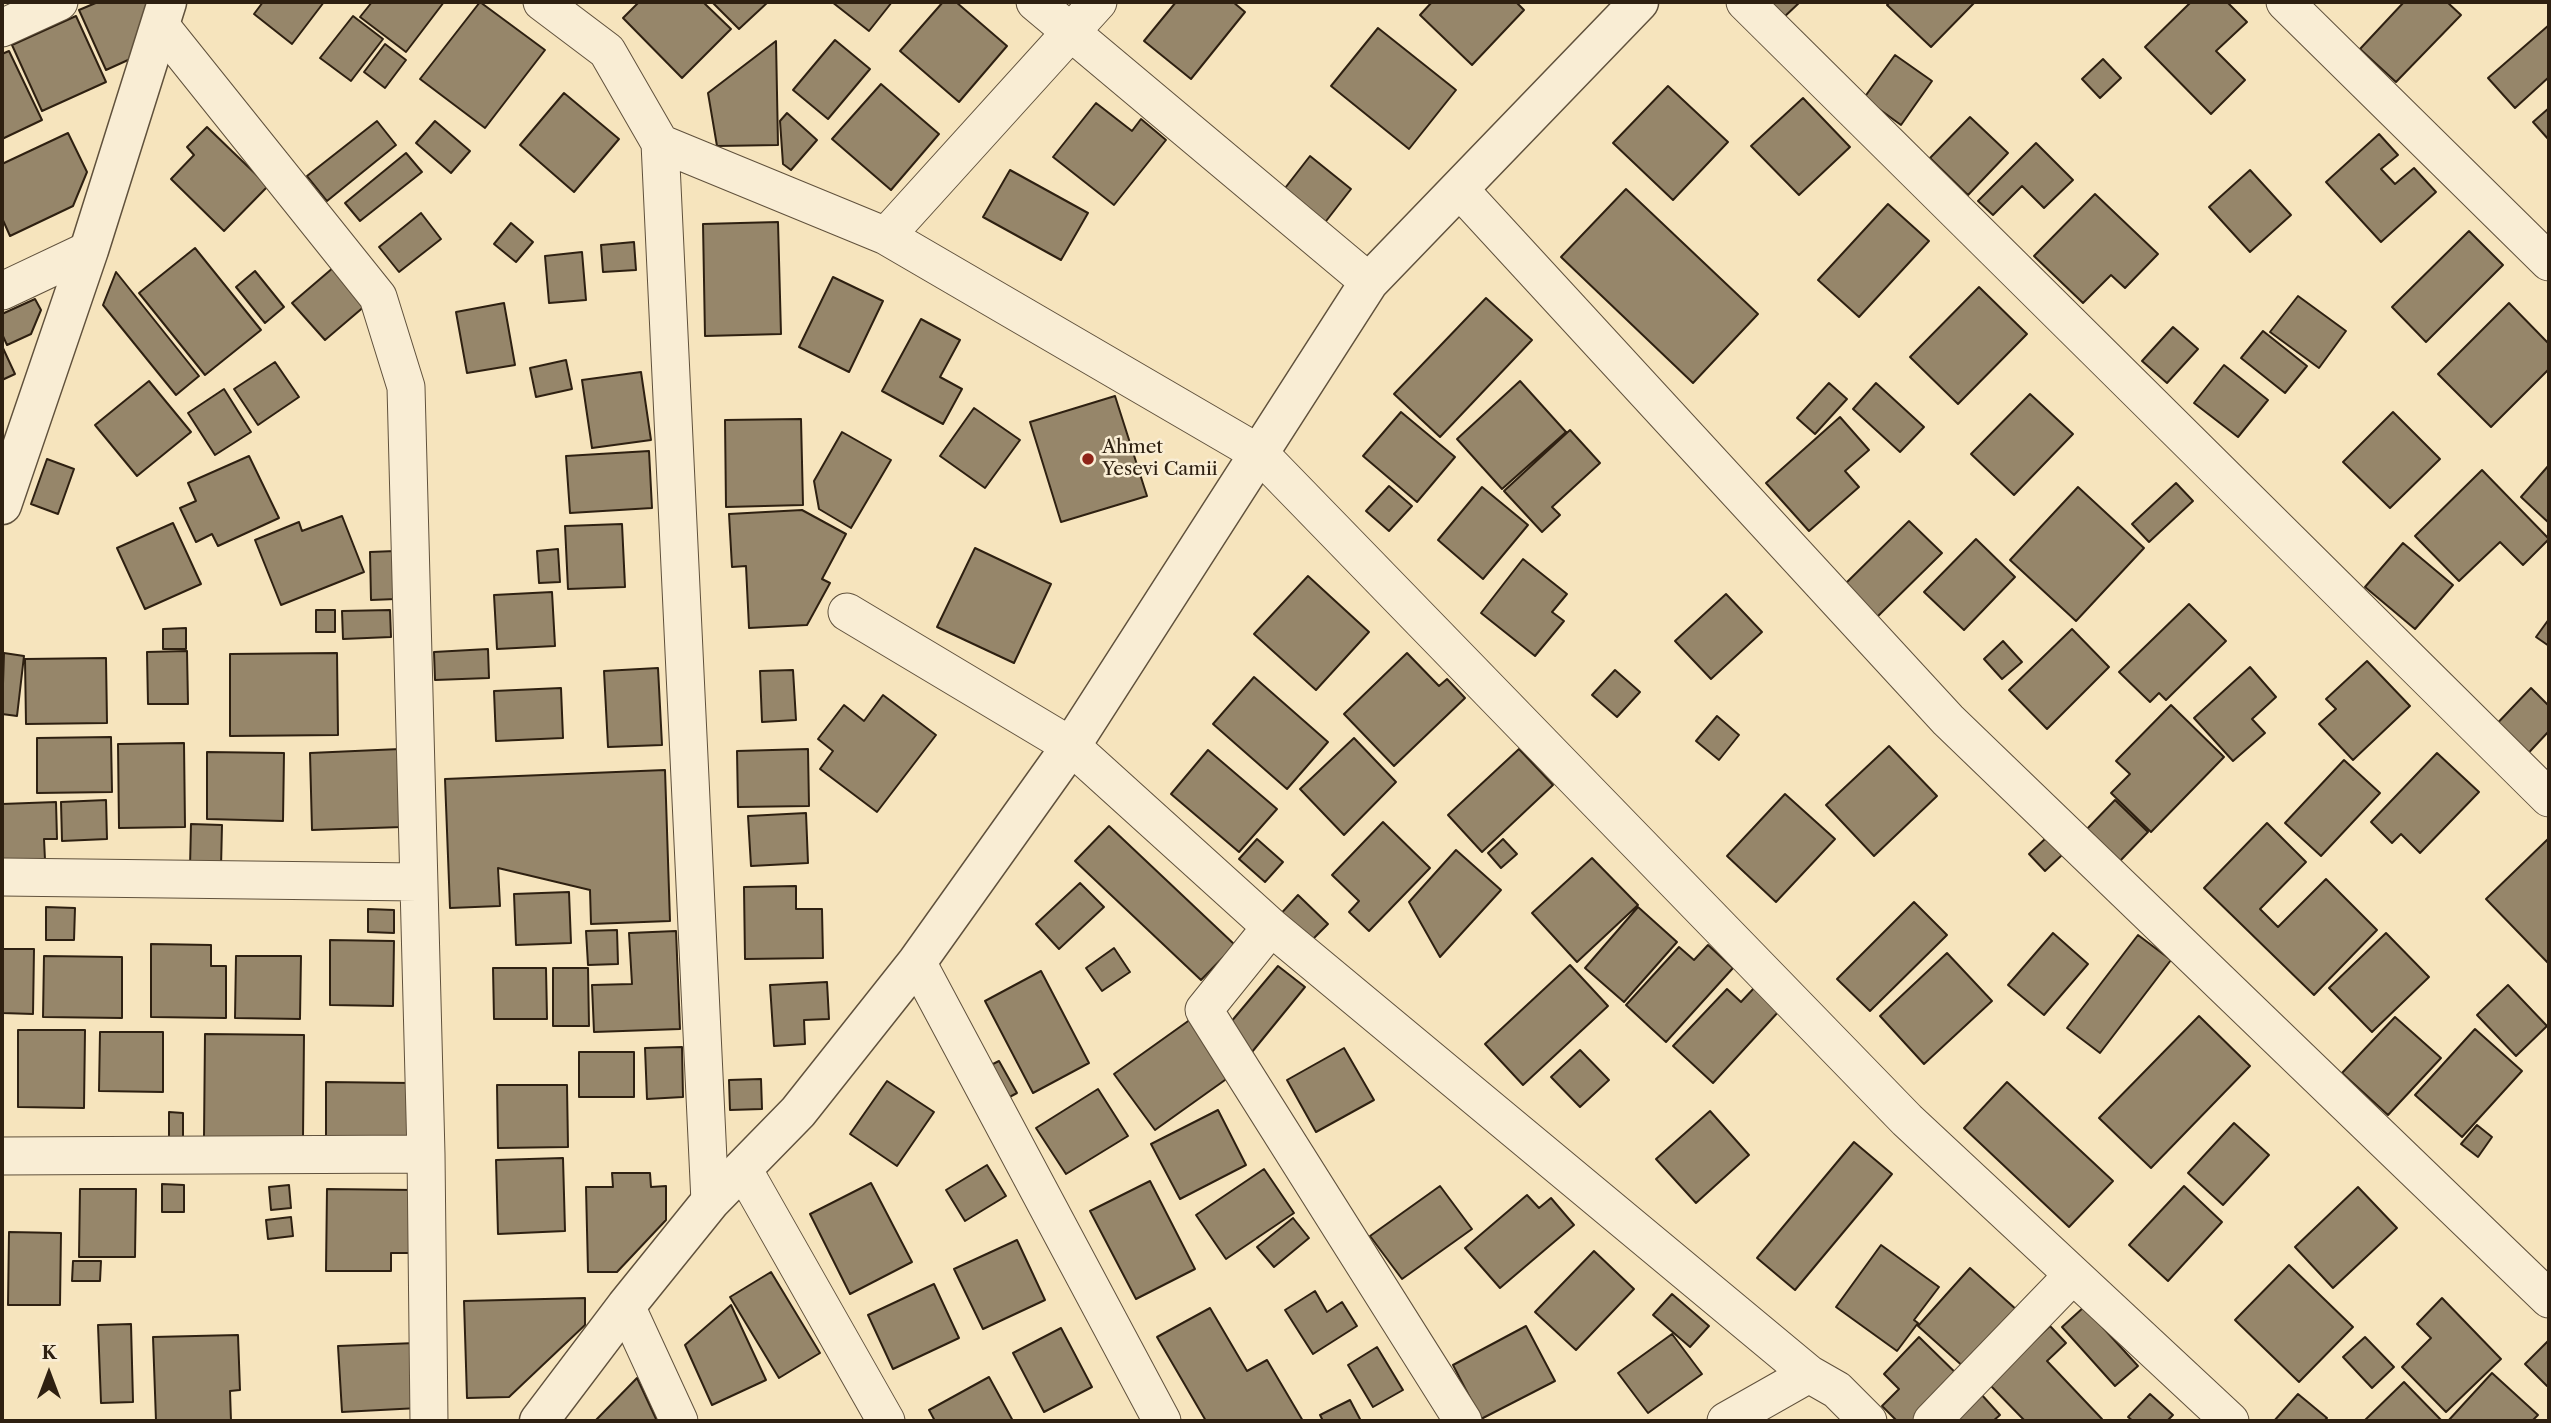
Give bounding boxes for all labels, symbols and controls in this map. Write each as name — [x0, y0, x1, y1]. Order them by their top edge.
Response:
place label: Ahmet Yesevi Camii — [1102, 437, 1218, 481]
marker: Ahmet Yesevi Camii — [1080, 451, 1096, 467]
north arrow — [14, 1339, 84, 1409]
text: K — [41, 1341, 57, 1364]

